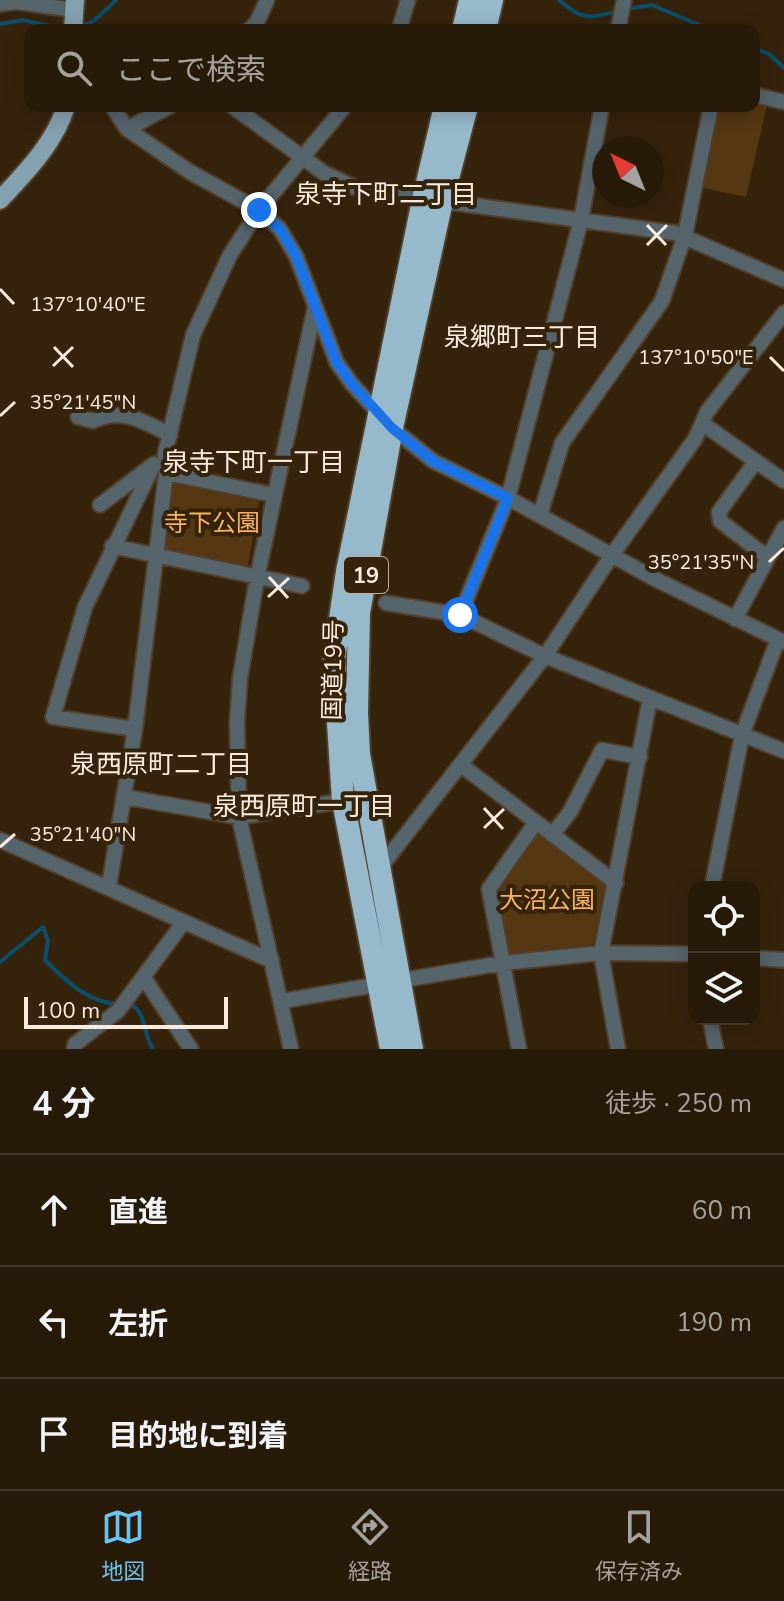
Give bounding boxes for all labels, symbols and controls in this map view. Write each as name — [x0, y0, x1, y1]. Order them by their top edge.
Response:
search box — [24, 24, 760, 112]
icon: search — [52, 46, 96, 90]
text: ここで検索 — [116, 50, 266, 91]
north arrow — [592, 136, 664, 208]
district label: 泉寺下町二丁目 — [295, 177, 477, 212]
route end — [241, 192, 277, 228]
text: 137°10'40"E — [30, 291, 146, 318]
district label: 泉郷町三丁目 — [444, 320, 600, 355]
text: 137°10'50"E — [638, 344, 754, 371]
text: 35°21'45"N — [30, 389, 136, 416]
district label: 泉寺下町一丁目 — [163, 445, 345, 480]
park label: 寺下公園 — [164, 507, 260, 539]
text: 35°21'35"N — [648, 549, 754, 576]
road number: 19 — [344, 557, 388, 593]
route start — [442, 597, 478, 633]
street label: 国道19号 — [316, 619, 350, 721]
district label: 泉西原町二丁目 — [70, 747, 252, 782]
district label: 泉西原町一丁目 — [213, 789, 395, 824]
text: 35°21'40"N — [30, 821, 136, 848]
map controls — [688, 881, 760, 1025]
button: locate — [688, 881, 760, 953]
park label: 大沼公園 — [499, 884, 595, 916]
button: layers — [688, 953, 760, 1025]
scale bar — [24, 993, 228, 1029]
text: 100 m — [36, 996, 100, 1026]
text: 4 分 — [32, 1081, 96, 1127]
text: 徒歩 · 250 m — [605, 1086, 752, 1121]
icon: ahead — [32, 1188, 76, 1232]
text: 直進 — [108, 1192, 168, 1233]
text: 60 m — [692, 1193, 752, 1228]
icon: left — [32, 1300, 76, 1344]
text: 左折 — [108, 1304, 168, 1345]
text: 190 m — [676, 1305, 752, 1340]
icon: arrive — [32, 1412, 76, 1456]
text: 目的地に到着 — [108, 1416, 288, 1457]
tab: 地図 — [101, 1505, 145, 1587]
tab: 経路 — [348, 1505, 392, 1587]
tab: 保存済み — [595, 1505, 683, 1587]

